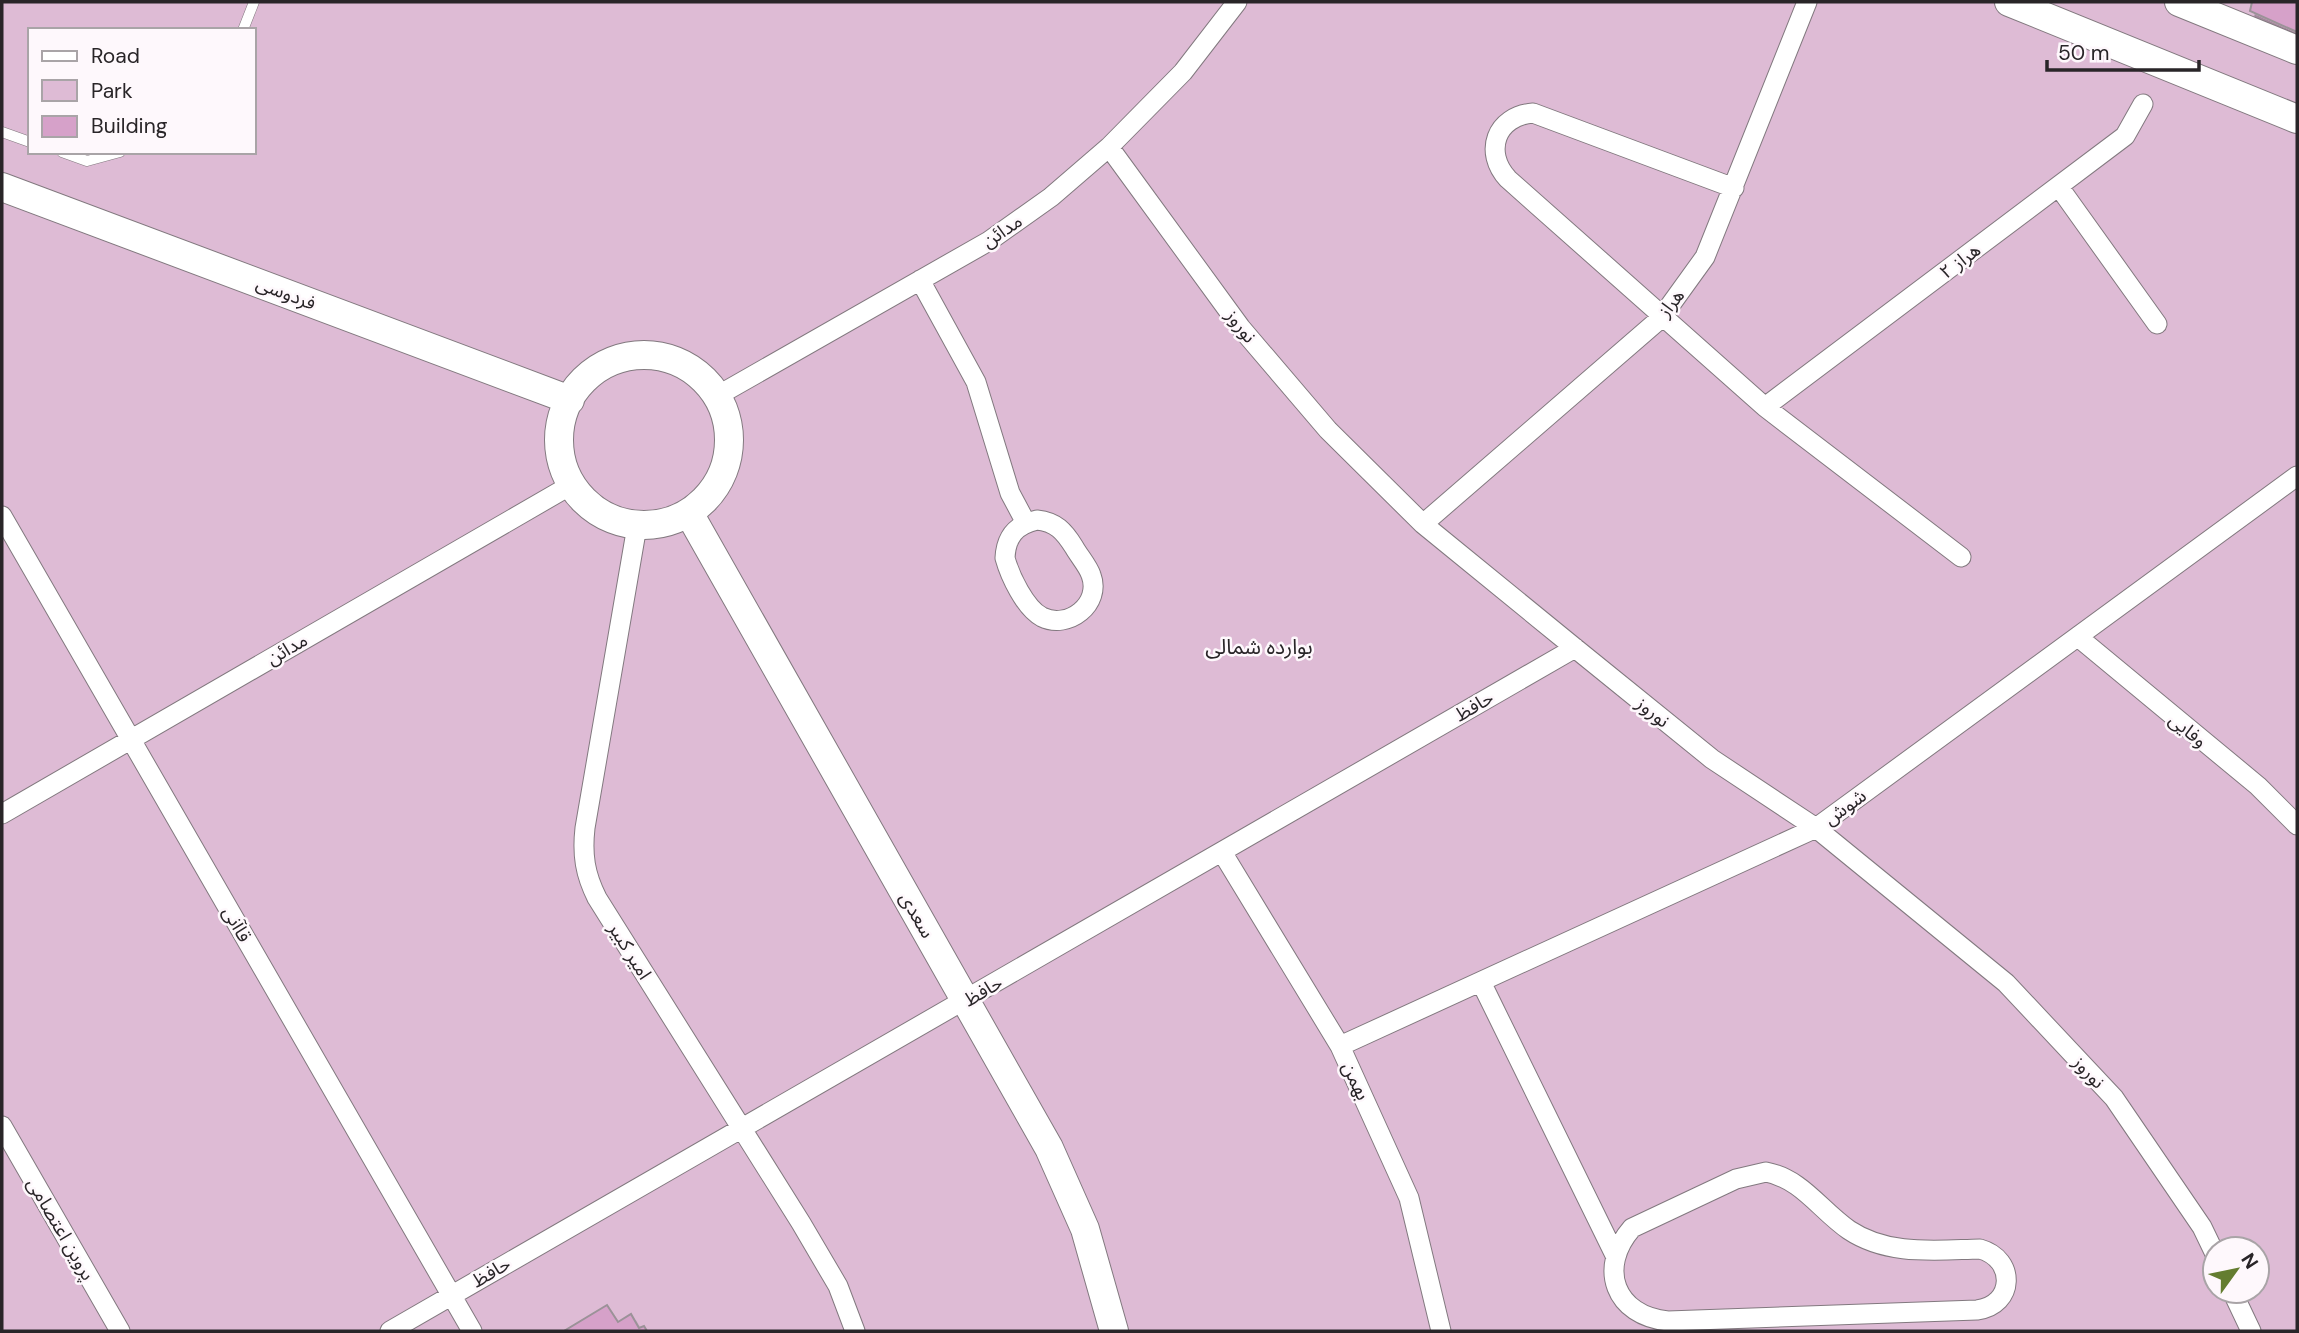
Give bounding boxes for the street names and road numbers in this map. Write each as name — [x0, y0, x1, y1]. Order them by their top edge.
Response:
street label: مدائن — [977, 208, 1027, 254]
street label: هراز ۲ — [1934, 237, 1986, 285]
street label: فردوسی — [253, 270, 319, 316]
street label: هراز — [1651, 284, 1690, 323]
street label: نوروز — [1219, 303, 1262, 348]
street label: مدائن — [262, 627, 312, 671]
street label: حافظ — [1450, 685, 1498, 727]
street label: نوروز — [1630, 690, 1675, 733]
street label: وفایی — [2164, 707, 2212, 753]
street label: شوش — [1819, 783, 1871, 831]
street label: سعدی — [894, 887, 940, 943]
street label: قاآنی — [217, 901, 257, 947]
street label: امیر کبیر — [602, 917, 657, 984]
street label: حافظ — [959, 970, 1007, 1012]
street label: نوروز — [2067, 1049, 2111, 1094]
street label: بهمن — [1336, 1058, 1376, 1104]
street label: پروین اعتصامی — [21, 1173, 101, 1285]
street label: حافظ — [467, 1251, 515, 1293]

